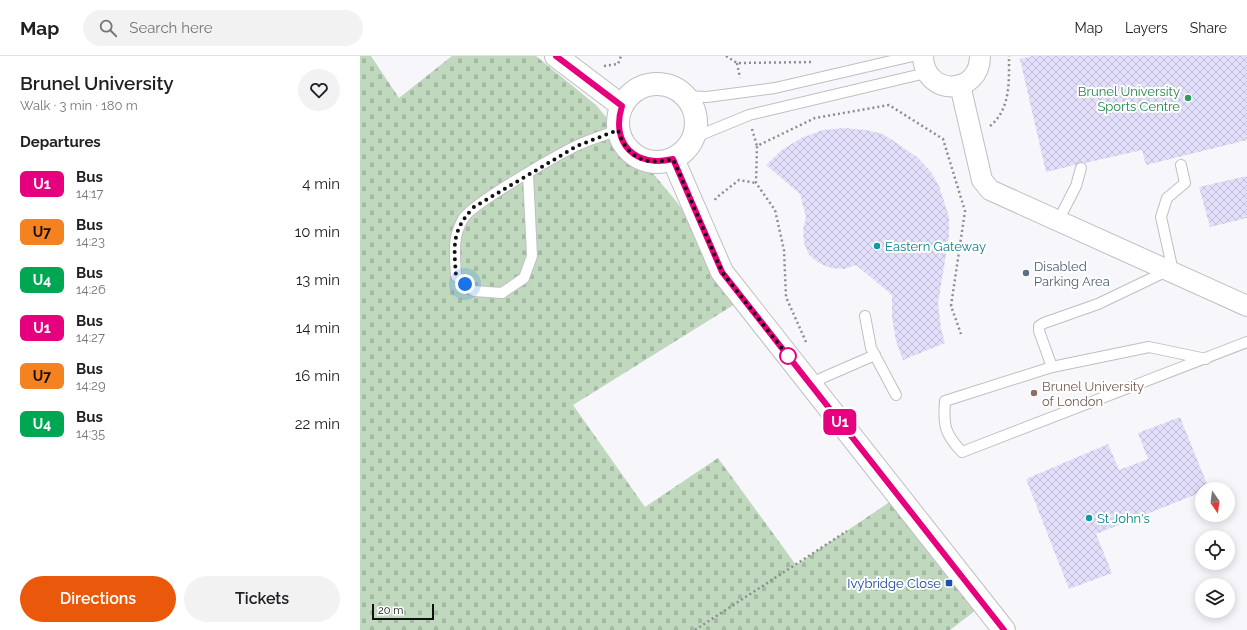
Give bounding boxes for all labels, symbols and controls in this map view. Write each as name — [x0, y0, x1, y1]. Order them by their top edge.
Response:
search box — [83, 10, 363, 46]
text: Map — [20, 17, 59, 39]
icon: search — [97, 17, 119, 39]
text: Search here — [129, 19, 213, 37]
text: Map — [1075, 20, 1103, 36]
text: Layers — [1125, 20, 1168, 36]
text: Share — [1190, 20, 1227, 36]
button: heart — [298, 69, 340, 111]
text: Brunel University — [20, 72, 174, 94]
place label: Brunel University Sports Centre — [1078, 84, 1180, 114]
marker: Brunel University Sports Centre — [1183, 93, 1193, 103]
text: Walk · 3 min · 180 m — [20, 98, 138, 113]
text: Departures — [20, 133, 101, 151]
text: Bus — [76, 168, 103, 186]
text: 4 min — [302, 175, 340, 193]
text: U1 — [33, 176, 51, 192]
text: 14:17 — [76, 186, 104, 201]
text: Bus — [76, 216, 103, 234]
text: 10 min — [295, 223, 340, 241]
text: U7 — [33, 224, 51, 240]
text: 14:23 — [76, 234, 105, 249]
place label: Eastern Gateway — [885, 239, 986, 254]
marker: Eastern Gateway — [872, 241, 882, 251]
place label: Disabled Parking Area — [1034, 259, 1110, 289]
text: Bus — [76, 264, 103, 282]
marker: Disabled Parking Area — [1021, 268, 1031, 278]
text: 13 min — [296, 271, 340, 289]
text: U4 — [33, 272, 51, 288]
your location — [455, 274, 475, 294]
text: 14:26 — [76, 282, 106, 297]
text: Bus — [76, 312, 103, 330]
text: 14 min — [296, 319, 340, 337]
text: U1 — [33, 320, 51, 336]
text: 14:27 — [76, 330, 105, 345]
unlabelled marker — [779, 347, 797, 365]
text: Bus — [76, 360, 103, 378]
text: 16 min — [295, 367, 340, 385]
text: U7 — [33, 368, 51, 384]
text: 14:29 — [76, 378, 106, 393]
place label: Brunel University of London — [1042, 379, 1144, 409]
marker: Brunel University of London — [1029, 388, 1039, 398]
text: Bus — [76, 408, 103, 426]
line badge: U1 — [822, 409, 858, 435]
text: U1 — [831, 414, 849, 430]
text: 22 min — [295, 415, 340, 433]
text: U4 — [33, 416, 51, 432]
text: 14:35 — [76, 426, 105, 441]
north arrow — [1195, 482, 1235, 522]
map controls — [1195, 482, 1235, 618]
place label: St John's — [1097, 511, 1150, 526]
marker: St John's — [1084, 513, 1094, 523]
button: locate — [1195, 530, 1235, 570]
button: Directions — [20, 576, 176, 622]
button: Tickets — [184, 576, 340, 622]
place label: Ivybridge Close — [847, 576, 941, 591]
marker: Ivybridge Close — [944, 578, 954, 588]
button: layers — [1195, 578, 1235, 618]
scale bar — [372, 602, 434, 621]
text: 20 m — [378, 604, 403, 617]

